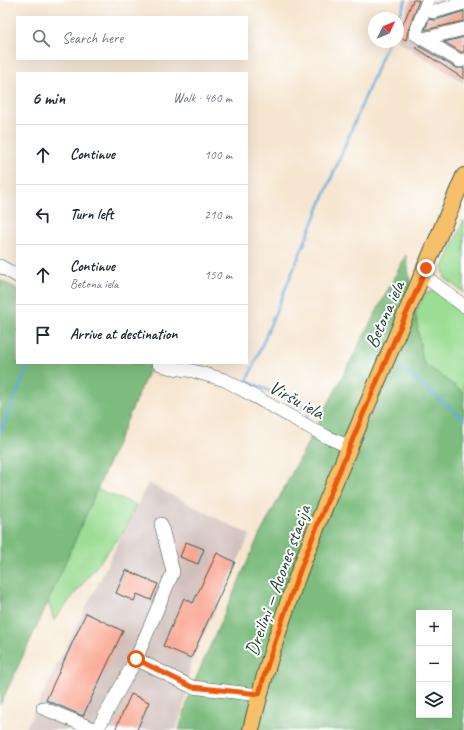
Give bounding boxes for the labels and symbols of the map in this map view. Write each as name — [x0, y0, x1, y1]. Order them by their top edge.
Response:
north arrow — [368, 12, 404, 48]
route end — [417, 259, 435, 277]
street label: Betona iela — [360, 275, 411, 352]
street label: Viršu iela — [265, 375, 330, 426]
street label: Dreiliņi — Acones stacija — [240, 501, 317, 659]
route start — [127, 650, 145, 668]

